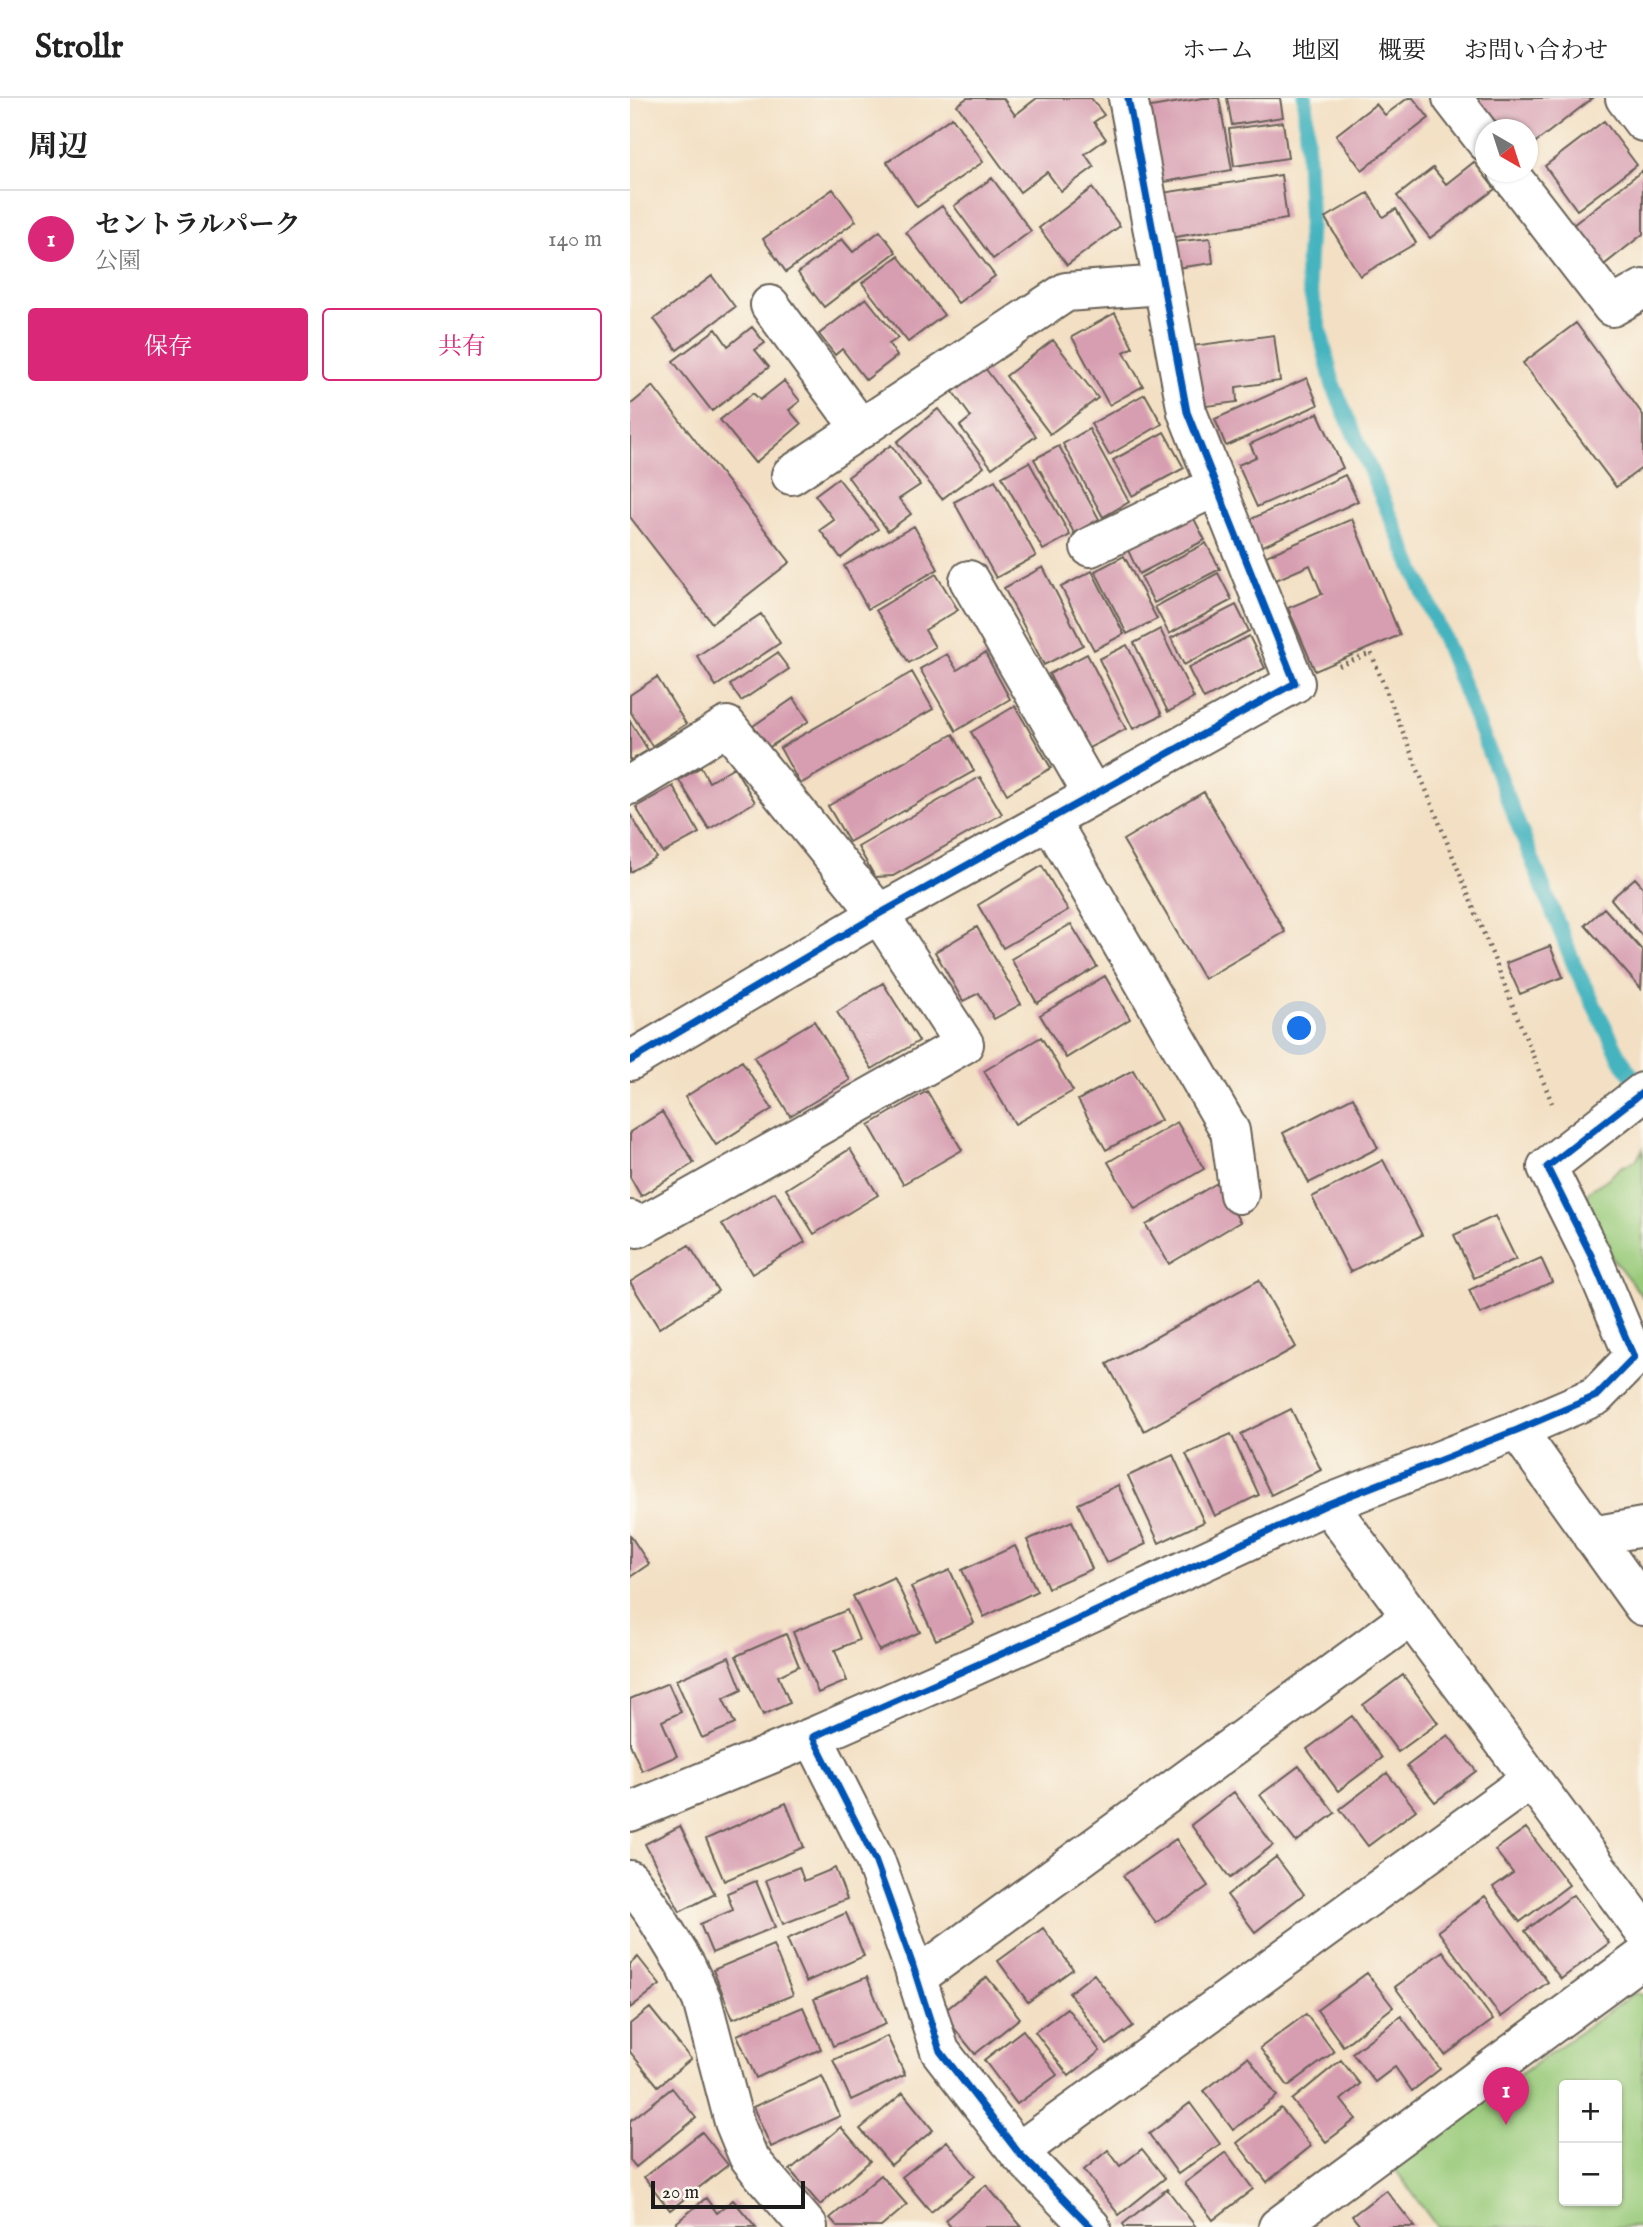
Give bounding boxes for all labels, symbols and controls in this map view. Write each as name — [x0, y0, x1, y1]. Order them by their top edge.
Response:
text: Strollr — [35, 27, 123, 69]
text: ホーム — [1182, 36, 1254, 67]
text: 地図 — [1292, 36, 1340, 67]
text: 概要 — [1378, 36, 1426, 67]
text: お問い合わせ — [1464, 36, 1608, 67]
north arrow — [1475, 119, 1538, 182]
text: 周辺 — [28, 129, 88, 167]
text: セントラルパーク — [95, 209, 300, 242]
text: 1 — [47, 225, 55, 254]
text: 140 m — [548, 225, 602, 254]
text: 公園 — [95, 247, 141, 276]
button: 保存 — [28, 308, 308, 381]
button: 共有 — [322, 308, 602, 381]
your location — [1282, 1011, 1316, 1045]
pin: 1 — [1483, 2067, 1529, 2125]
map controls — [1559, 2080, 1622, 2206]
button: + — [1559, 2080, 1622, 2143]
button: − — [1559, 2143, 1622, 2206]
scale bar — [651, 2178, 805, 2210]
text: 20 m — [662, 2181, 699, 2205]

